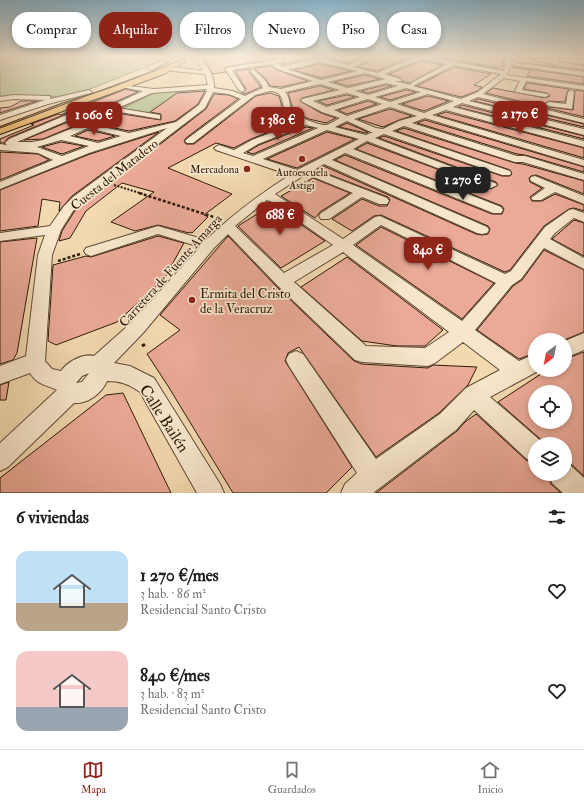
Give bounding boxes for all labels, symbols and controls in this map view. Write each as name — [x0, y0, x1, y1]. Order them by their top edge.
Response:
chip: Comprar — [12, 12, 91, 48]
chip: Alquilar — [99, 12, 172, 48]
chip: Filtros — [180, 12, 245, 48]
chip: Nuevo — [253, 12, 319, 48]
chip: Piso — [327, 12, 379, 48]
chip: Casa — [387, 12, 441, 48]
pin: 2 170 € — [483, 101, 557, 135]
pin: 1 060 € — [57, 102, 131, 136]
text: 2 170 € — [502, 106, 538, 122]
text: 1 060 € — [75, 107, 113, 123]
pin: 1 380 € — [241, 107, 315, 141]
text: 1 380 € — [260, 112, 296, 128]
street label: Cuesta del Matadero — [68, 136, 162, 214]
marker: Autoescuela Astigi — [297, 154, 307, 164]
place label: Mercadona — [190, 163, 239, 176]
marker: Mercadona — [242, 164, 252, 174]
place label: Autoescuela Astigi — [275, 166, 328, 192]
pin: 1 270 € — [426, 167, 500, 201]
text: 1 270 € — [445, 172, 481, 188]
pin: 688 € — [252, 202, 308, 236]
text: 688 € — [265, 207, 295, 223]
street label: Carretera de Fuente Amarga — [116, 210, 226, 330]
pin: 840 € — [400, 237, 456, 271]
text: 840 € — [413, 242, 443, 258]
place label: Ermita del Cristo de la Veracruz — [200, 286, 290, 317]
marker: Ermita del Cristo de la Veracruz — [187, 295, 197, 305]
north arrow — [528, 333, 572, 377]
map controls — [528, 333, 572, 481]
street label: Calle Bailén — [135, 381, 193, 456]
button: locate — [528, 385, 572, 429]
button: layers — [528, 437, 572, 481]
icon: filters — [546, 506, 568, 528]
text: 6 viviendas — [16, 507, 89, 528]
text: 1 270 €/mes — [140, 565, 219, 586]
icon: home — [48, 567, 96, 615]
icon: heart — [546, 580, 568, 602]
text: 3 hab. · 86 m² — [140, 586, 206, 602]
text: Residencial Santo Cristo — [140, 602, 266, 618]
text: 840 €/mes — [140, 665, 210, 686]
icon: home — [48, 667, 96, 715]
icon: heart — [546, 680, 568, 702]
text: 3 hab. · 83 m² — [140, 686, 204, 702]
text: Residencial Santo Cristo — [140, 702, 266, 718]
tab: Mapa — [81, 759, 106, 796]
tab: Guardados — [268, 759, 316, 796]
tab: Inicio — [478, 759, 503, 796]

